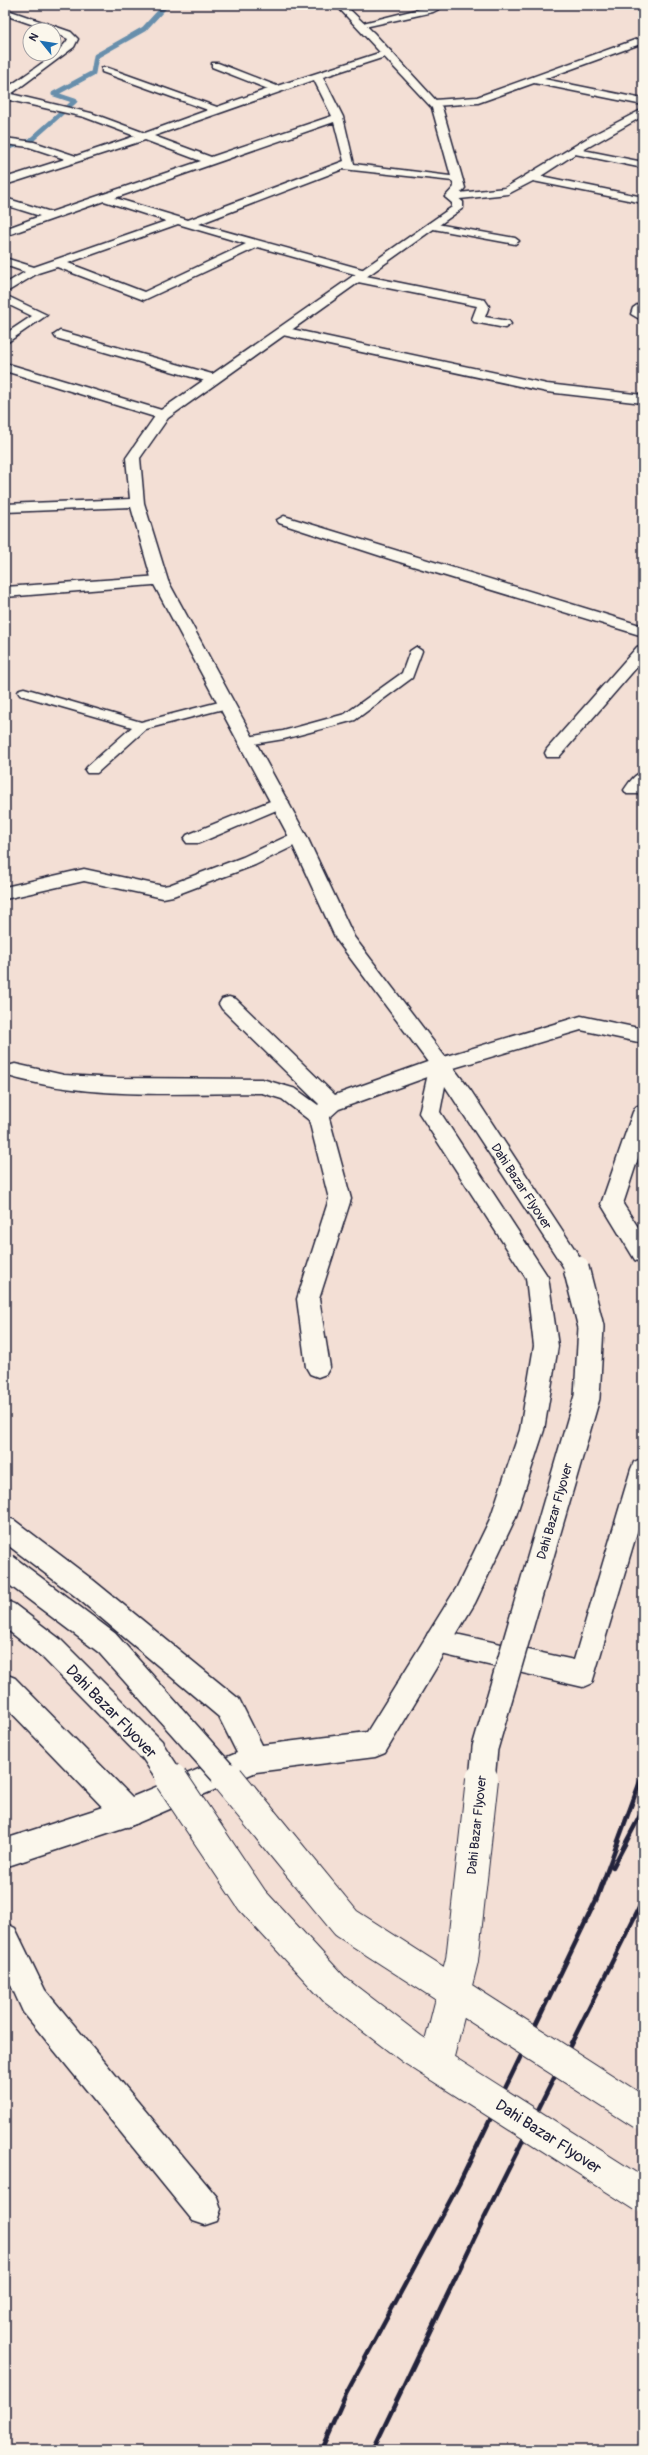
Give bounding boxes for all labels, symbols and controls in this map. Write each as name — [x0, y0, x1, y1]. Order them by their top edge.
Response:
north arrow — [22, 22, 62, 62]
text: N — [26, 30, 42, 44]
street label: Dahi Bazar Flyover — [487, 1140, 555, 1233]
street label: Dahi Bazar Flyover — [534, 1461, 576, 1561]
street label: Dahi Bazar Flyover — [62, 1661, 161, 1763]
street label: Dahi Bazar Flyover — [464, 1774, 490, 1875]
street label: Dahi Bazar Flyover — [492, 2095, 606, 2179]

